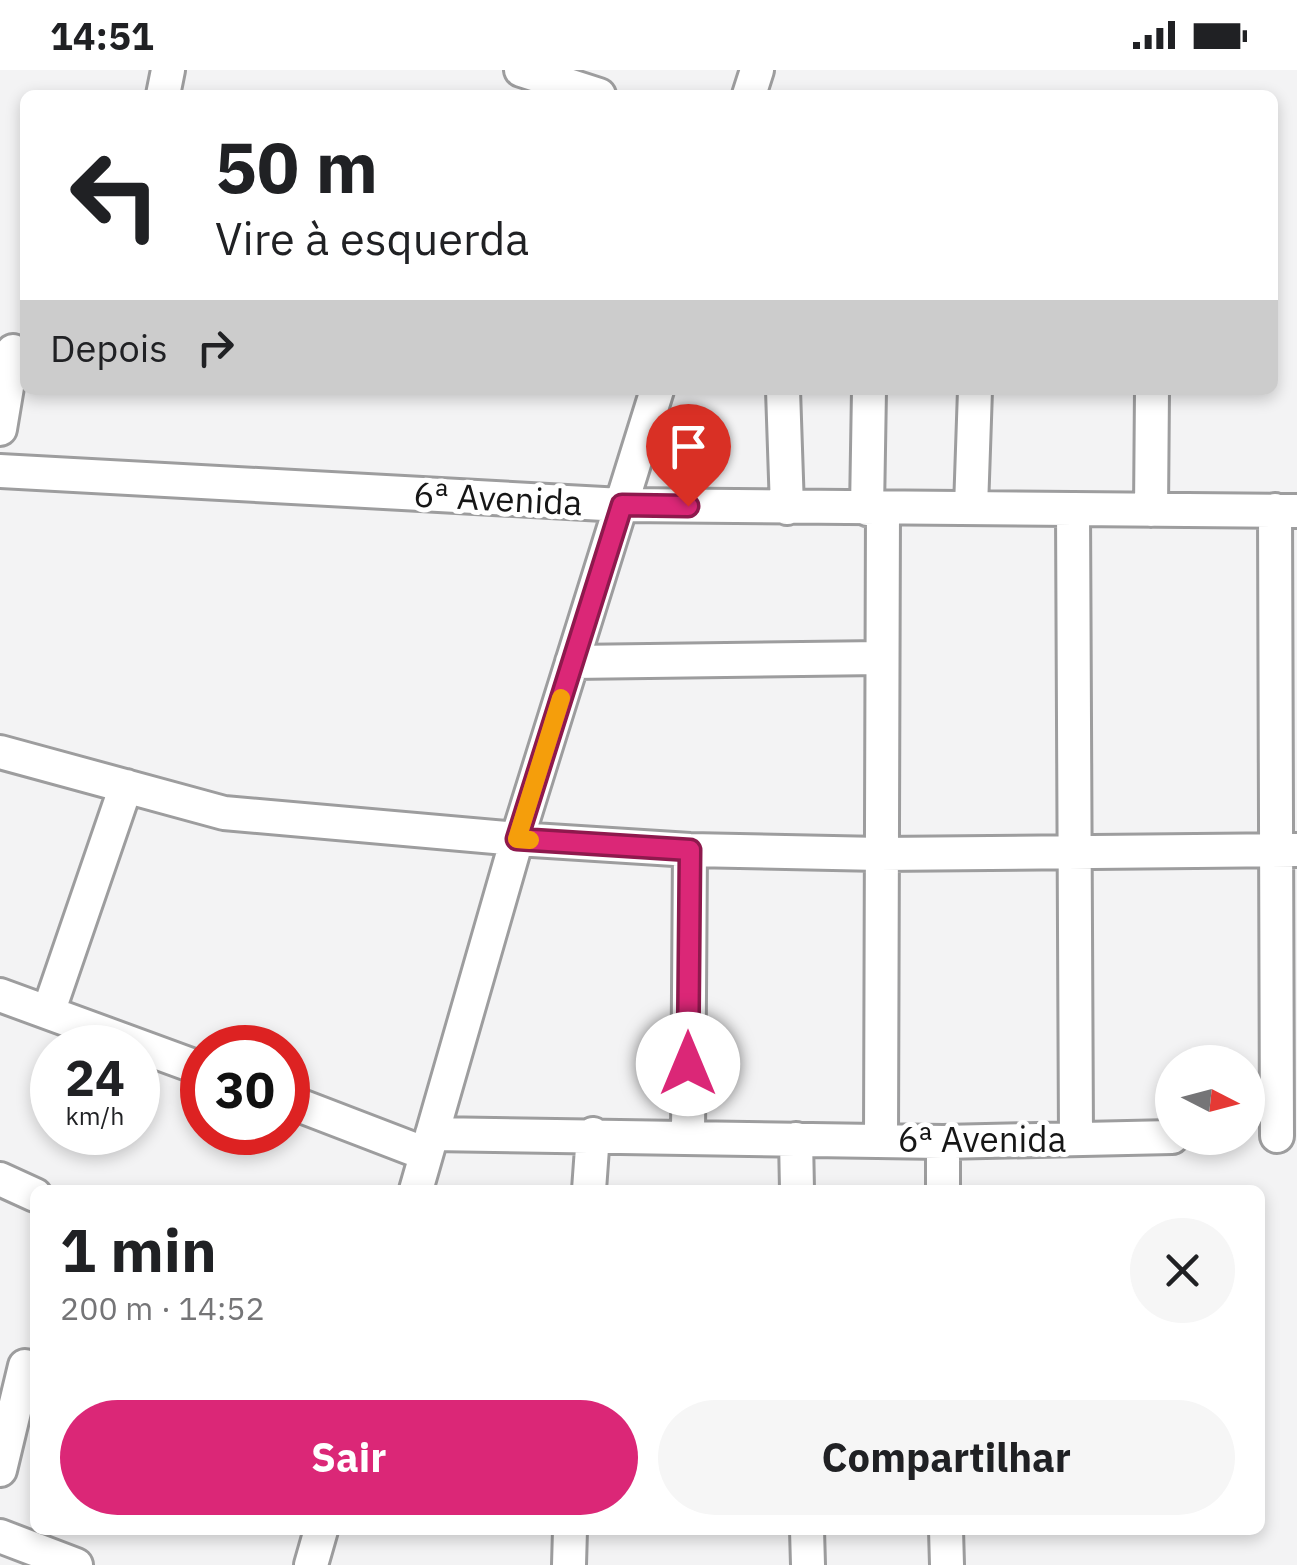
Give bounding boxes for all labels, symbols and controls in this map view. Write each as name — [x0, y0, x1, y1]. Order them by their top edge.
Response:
text: 14:51 — [50, 11, 154, 60]
text: 50 m — [215, 121, 378, 212]
icon: left — [50, 130, 180, 260]
text: Vire à esquerda — [215, 209, 529, 267]
icon: right — [188, 320, 243, 375]
text: Depois — [50, 323, 168, 372]
pin — [646, 404, 731, 507]
icon: arrive — [661, 419, 716, 474]
street label: 6ª Avenida — [413, 471, 583, 525]
position arrow — [636, 1012, 740, 1116]
speed limit sign: 30 — [180, 1025, 310, 1155]
text: 24 — [65, 1045, 125, 1110]
north arrow — [1155, 1045, 1265, 1155]
map controls — [1155, 1045, 1265, 1155]
text: km/h — [66, 1099, 124, 1132]
street label: 6ª Avenida — [898, 1116, 1066, 1162]
text: 1 min — [60, 1210, 217, 1289]
button: close — [1130, 1218, 1235, 1323]
text: 200 m · 14:52 — [60, 1287, 265, 1329]
button: Sair — [60, 1400, 638, 1515]
button: Compartilhar — [658, 1400, 1235, 1515]

